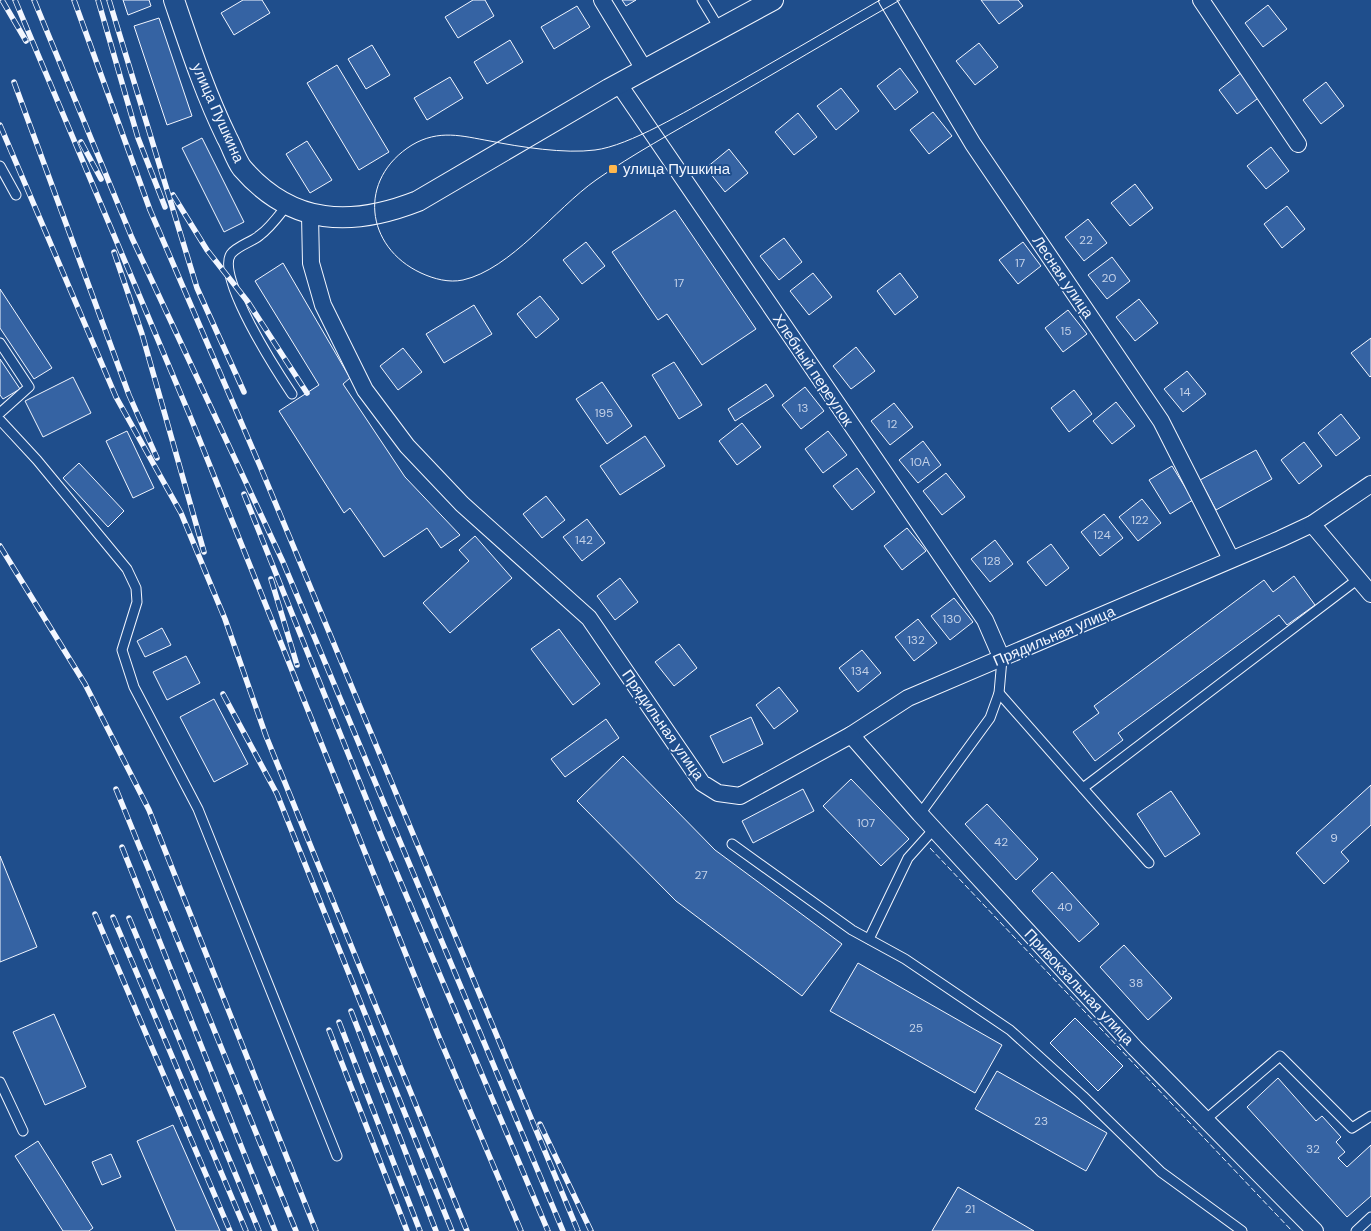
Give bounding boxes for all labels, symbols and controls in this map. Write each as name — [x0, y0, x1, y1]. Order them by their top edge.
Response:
street label: улица Пушкина — [187, 60, 249, 167]
place label: улица Пушкина — [623, 159, 731, 179]
marker: улица Пушкина — [607, 163, 619, 175]
street label: Лесная улица — [1028, 232, 1098, 323]
house number: 22 — [1079, 232, 1093, 248]
house number: 17 — [1015, 255, 1025, 271]
house number: 20 — [1101, 270, 1117, 286]
house number: 17 — [674, 275, 684, 291]
street label: Хлебный переулок — [768, 310, 858, 430]
house number: 15 — [1060, 323, 1072, 339]
house number: 14 — [1179, 384, 1191, 400]
house number: 13 — [798, 400, 808, 416]
house number: 195 — [595, 405, 613, 421]
house number: 12 — [887, 416, 897, 432]
house number: 10А — [910, 454, 930, 470]
house number: 122 — [1131, 512, 1149, 528]
house number: 124 — [1093, 527, 1111, 543]
house number: 142 — [575, 532, 593, 548]
house number: 128 — [983, 553, 1001, 569]
street label: Прядильная улица — [990, 601, 1119, 671]
house number: 130 — [942, 611, 962, 627]
house number: 132 — [907, 632, 925, 648]
house number: 134 — [851, 663, 869, 679]
street label: Прядильная улица — [617, 666, 709, 785]
house number: 107 — [857, 815, 875, 831]
house number: 9 — [1330, 830, 1338, 846]
house number: 42 — [994, 834, 1008, 850]
house number: 27 — [694, 867, 708, 883]
house number: 40 — [1057, 899, 1073, 915]
street label: Привокзальная улица — [1020, 925, 1139, 1050]
house number: 38 — [1129, 975, 1143, 991]
house number: 25 — [909, 1020, 923, 1036]
house number: 23 — [1034, 1113, 1048, 1129]
house number: 32 — [1306, 1141, 1320, 1157]
house number: 21 — [965, 1201, 975, 1217]

